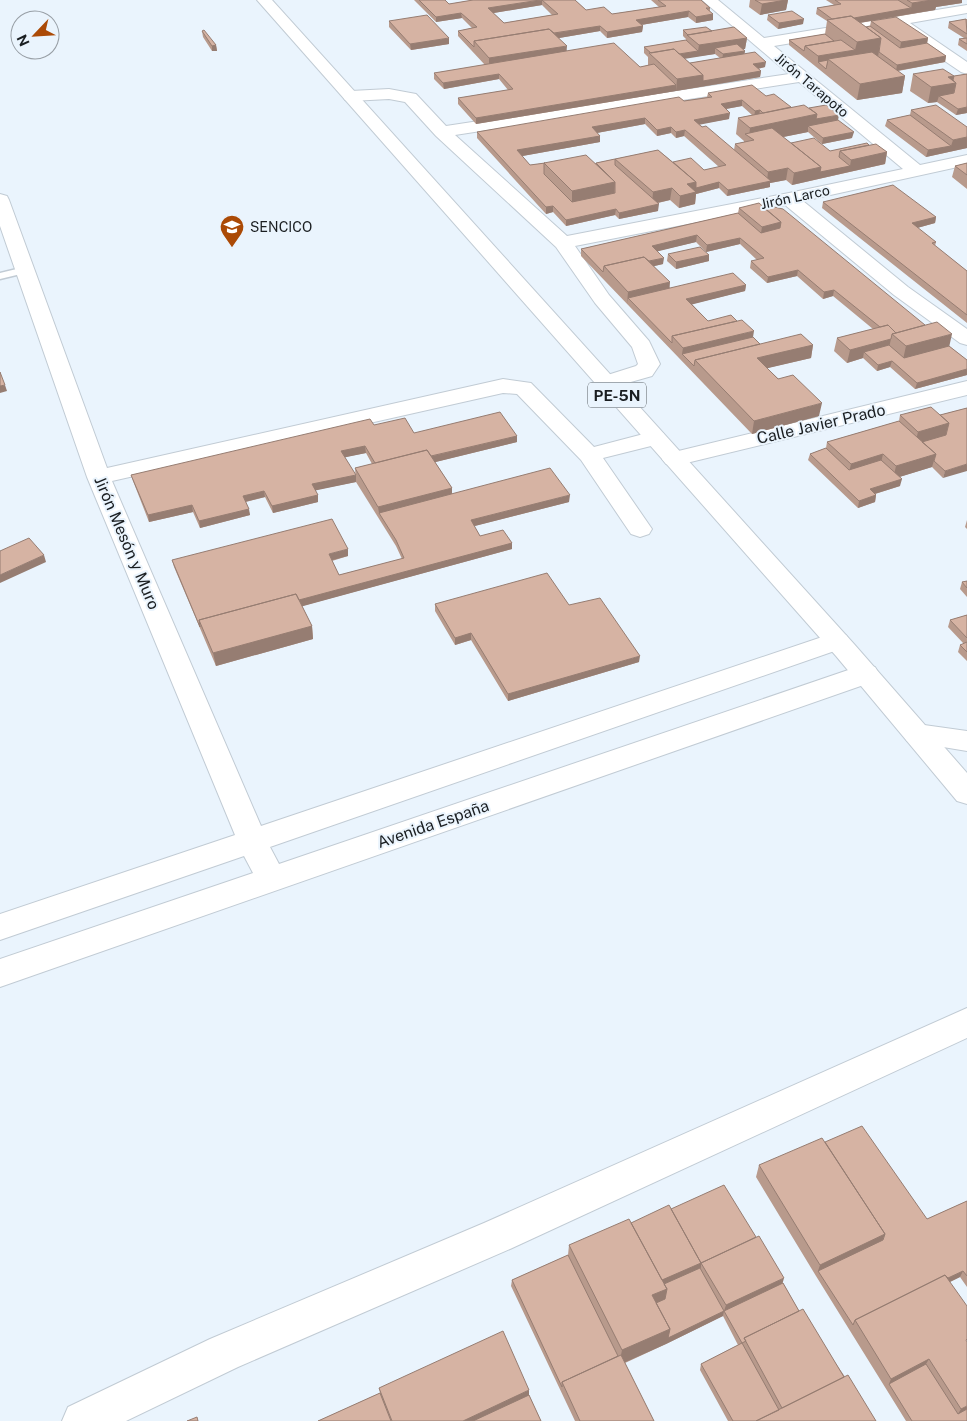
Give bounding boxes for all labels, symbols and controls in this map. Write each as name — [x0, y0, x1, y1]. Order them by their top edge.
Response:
north arrow — [10, 10, 60, 60]
text: N — [14, 32, 33, 49]
street label: Jirón Tarapoto — [772, 50, 852, 120]
street label: Jirón Larco — [759, 182, 831, 212]
school or university icon: SENCICO — [219, 214, 245, 248]
place label: SENCICO — [250, 219, 312, 235]
road number: PE-5N — [588, 382, 646, 408]
street label: Calle Javier Prado — [755, 400, 887, 448]
street label: Jirón Mesón y Muro — [90, 474, 164, 612]
street label: Avenida España — [375, 796, 491, 852]

